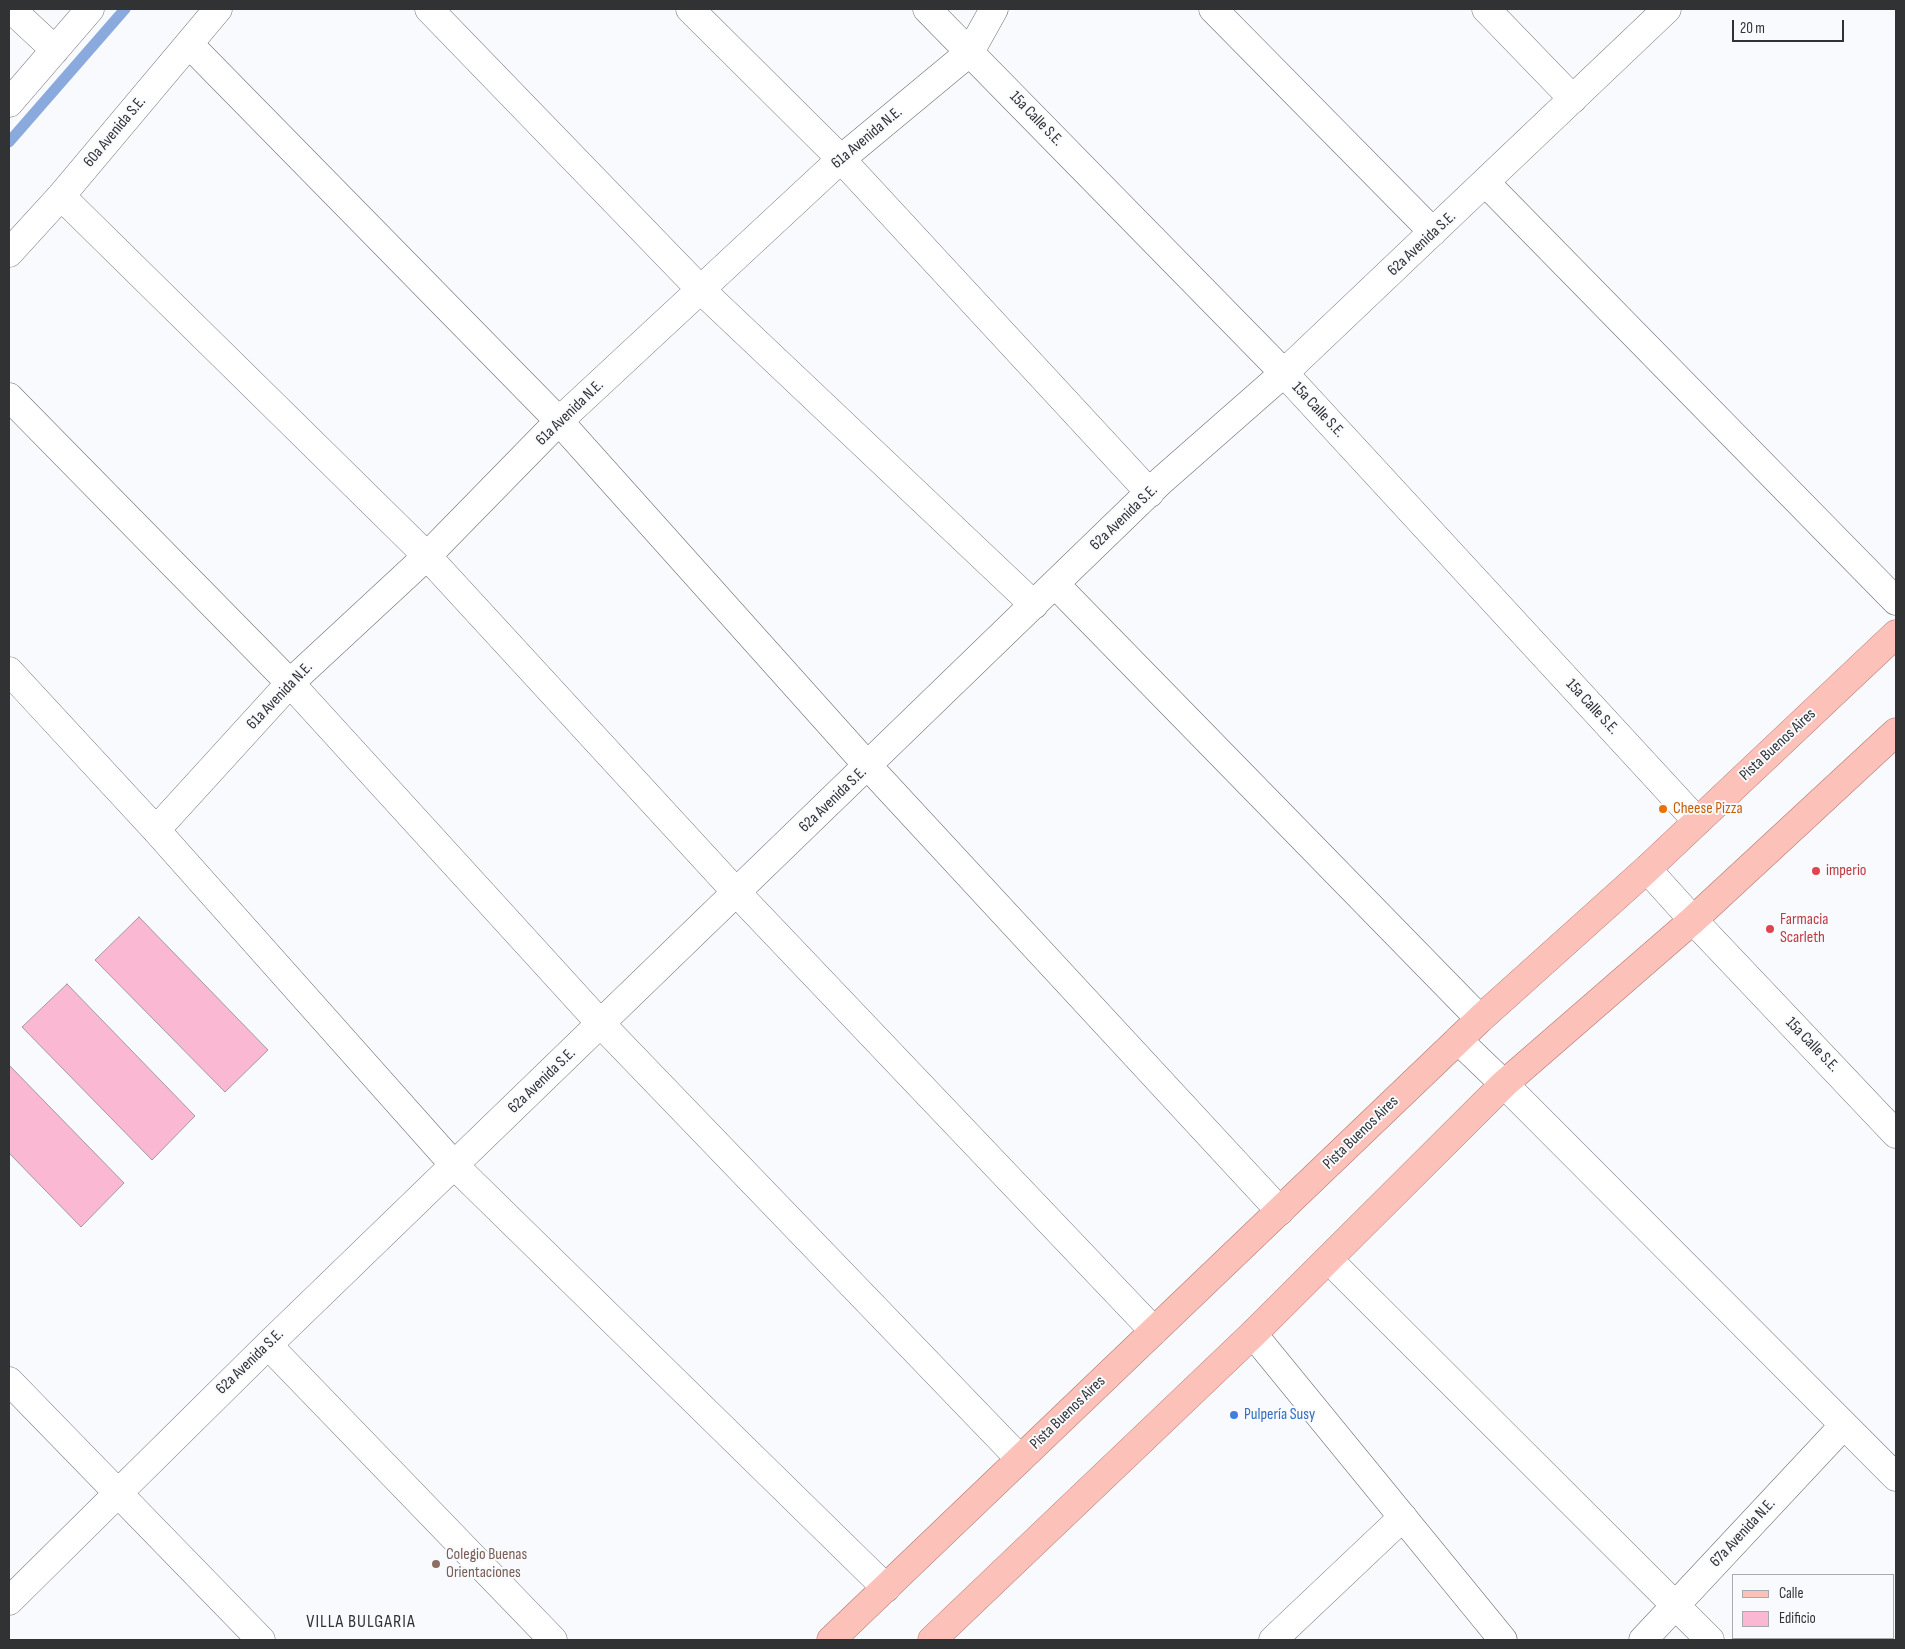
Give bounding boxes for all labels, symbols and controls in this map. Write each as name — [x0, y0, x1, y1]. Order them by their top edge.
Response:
scale bar — [1735, 10, 1848, 42]
text: 20 m — [1740, 19, 1765, 38]
street label: 15a Calle S.E. — [1005, 88, 1067, 150]
street label: 60a Avenida S.E. — [80, 93, 150, 171]
street label: 61a Avenida N.E. — [828, 103, 906, 173]
street label: 62a Avenida S.E. — [1384, 208, 1460, 280]
street label: 61a Avenida N.E. — [532, 376, 608, 450]
street label: 15a Calle S.E. — [1288, 378, 1348, 442]
street label: 62a Avenida S.E. — [1086, 481, 1162, 555]
street label: 61a Avenida N.E. — [243, 658, 317, 734]
street label: 15a Calle S.E. — [1562, 675, 1622, 739]
street label: Pista Buenos Aires — [1736, 705, 1820, 785]
street label: 62a Avenida S.E. — [795, 763, 871, 837]
place label: Cheese Pizza — [1673, 799, 1743, 819]
marker: Cheese Pizza — [1657, 803, 1669, 815]
place label: imperio — [1826, 861, 1867, 881]
marker: imperio — [1810, 865, 1822, 877]
place label: Farmacia Scarleth — [1780, 910, 1828, 948]
marker: Farmacia Scarleth — [1764, 923, 1776, 935]
street label: 15a Calle S.E. — [1781, 1014, 1843, 1076]
street label: 62a Avenida S.E. — [504, 1044, 580, 1118]
street label: Pista Buenos Aires — [1319, 1092, 1403, 1174]
street label: 62a Avenida S.E. — [212, 1325, 288, 1399]
street label: Pista Buenos Aires — [1026, 1372, 1110, 1454]
place label: Pulpería Susy — [1244, 1405, 1315, 1425]
marker: Pulpería Susy — [1228, 1409, 1240, 1421]
street label: 67a Avenida N.E. — [1706, 1495, 1780, 1571]
place label: Colegio Buenas Orientaciones — [446, 1545, 527, 1583]
marker: Colegio Buenas Orientaciones — [430, 1558, 442, 1570]
legend — [1732, 1574, 1895, 1639]
text: Calle — [1779, 1584, 1803, 1603]
text: Edificio — [1779, 1609, 1816, 1628]
district label: VILLA BULGARIA — [305, 1611, 417, 1633]

